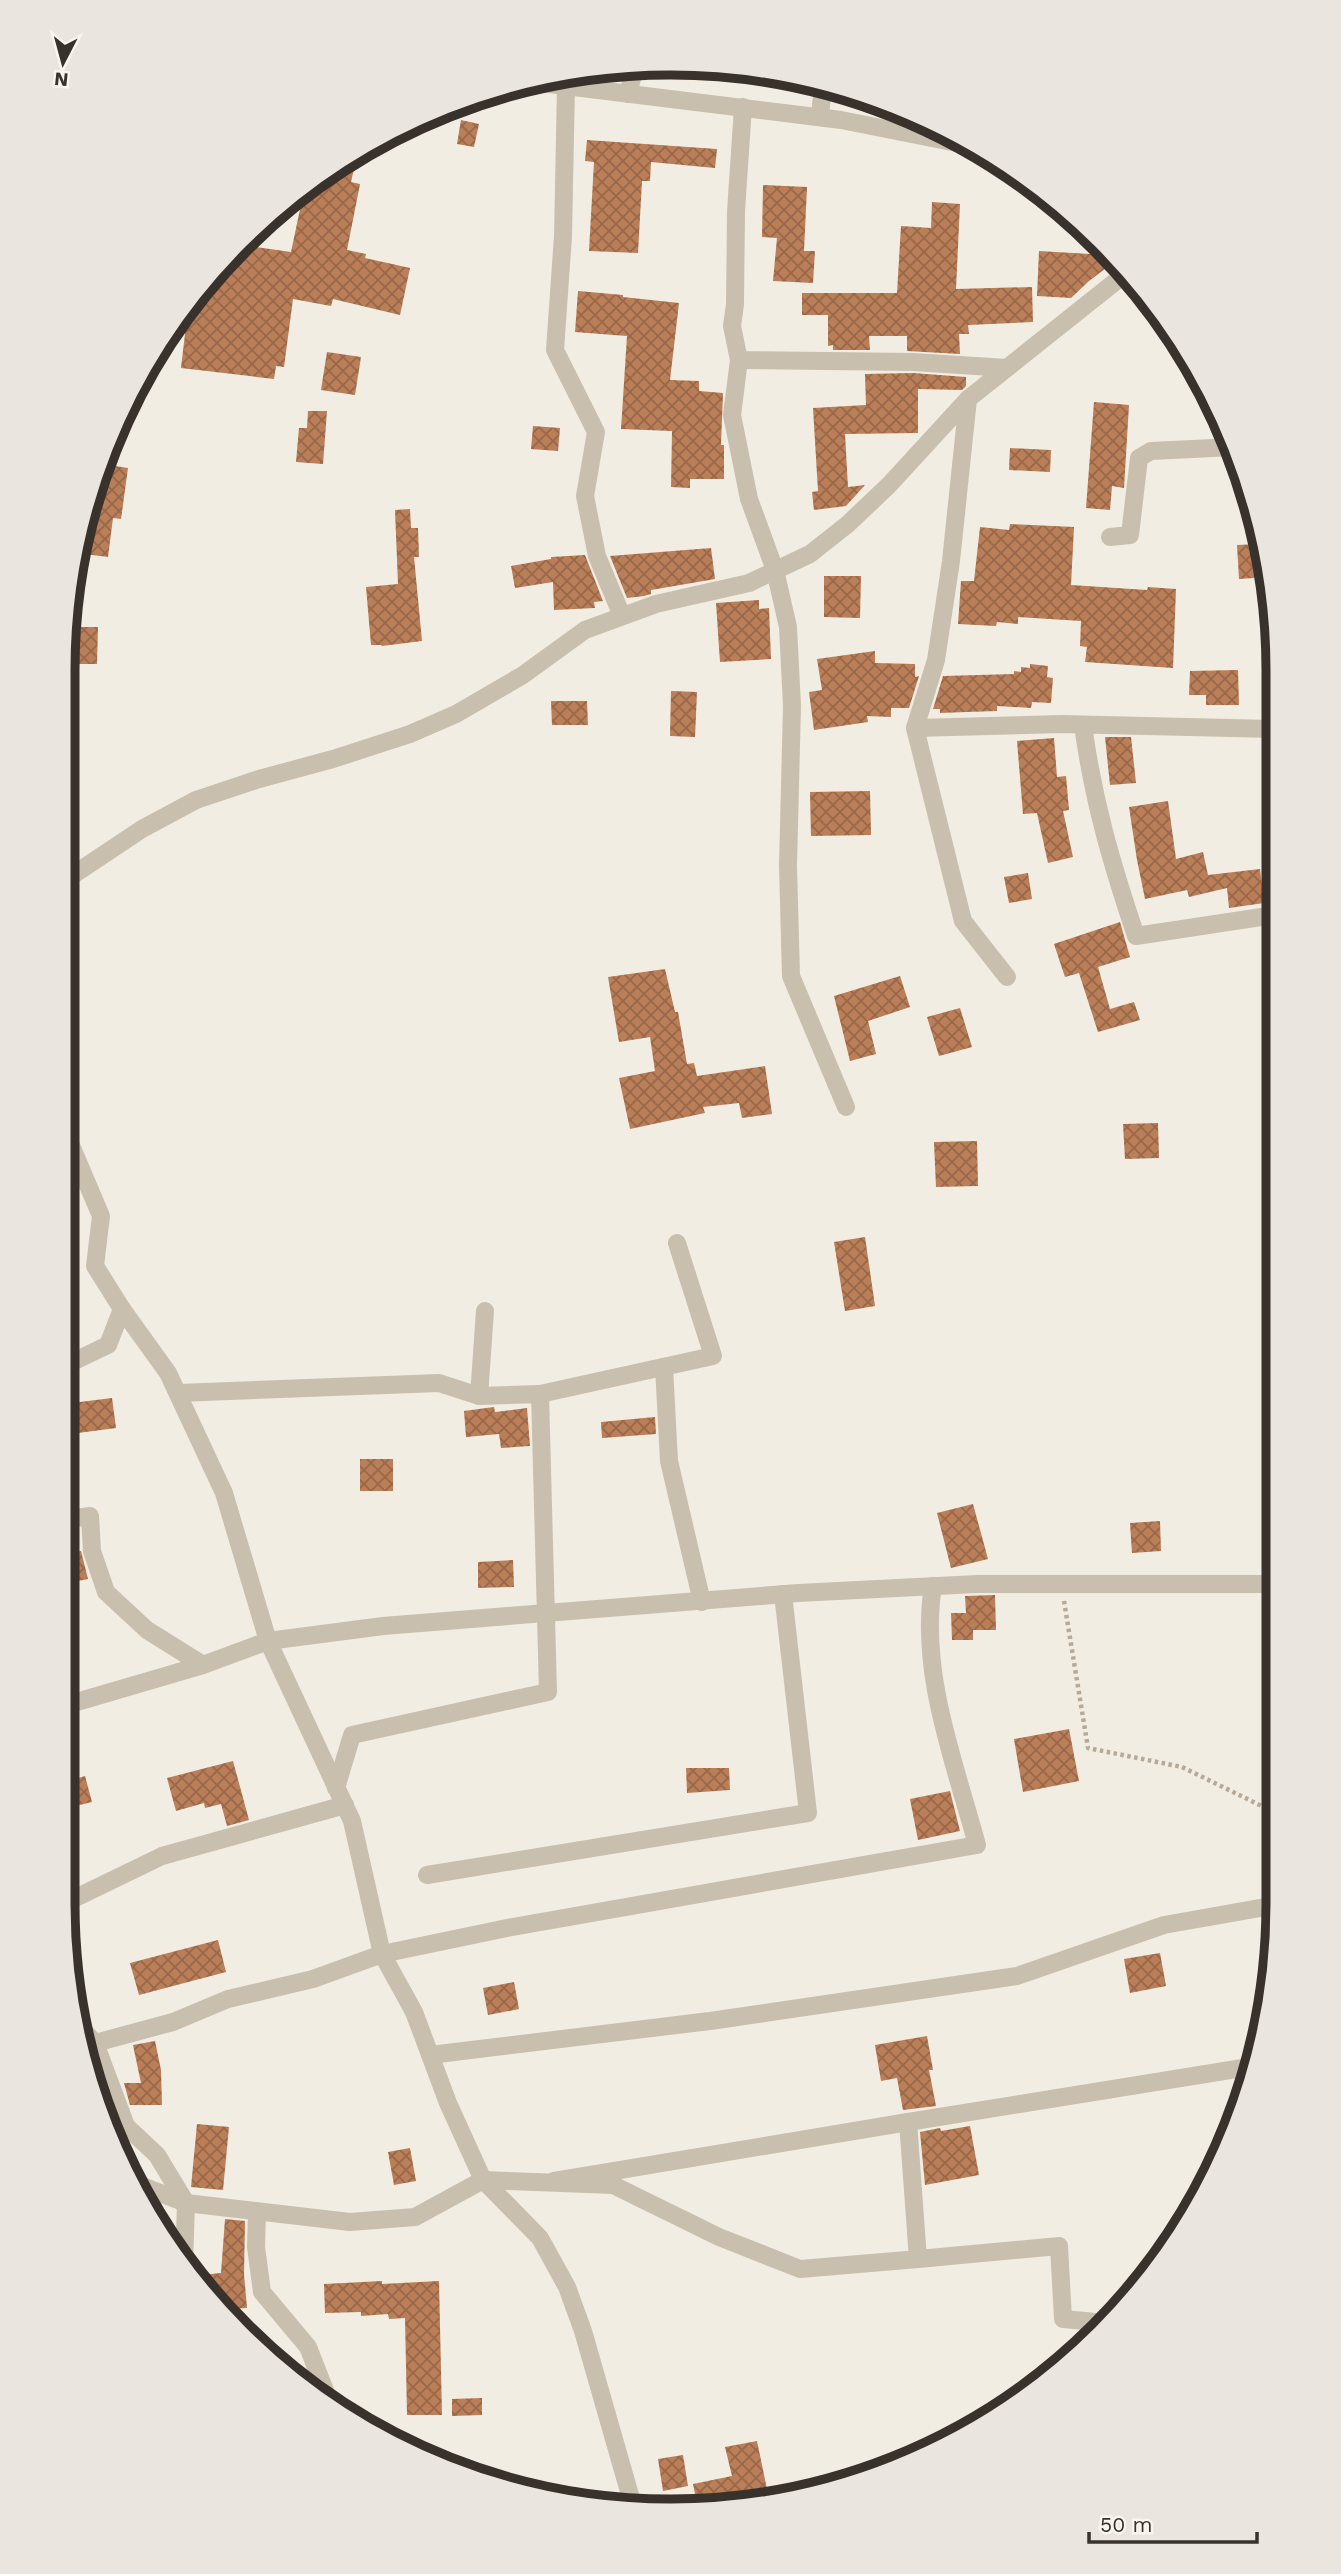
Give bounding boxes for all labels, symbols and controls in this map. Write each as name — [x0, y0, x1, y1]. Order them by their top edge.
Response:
north arrow — [28, 28, 98, 98]
text: N — [53, 67, 69, 92]
scale bar — [1089, 2500, 1257, 2544]
text: 50 m — [1100, 2512, 1152, 2537]

